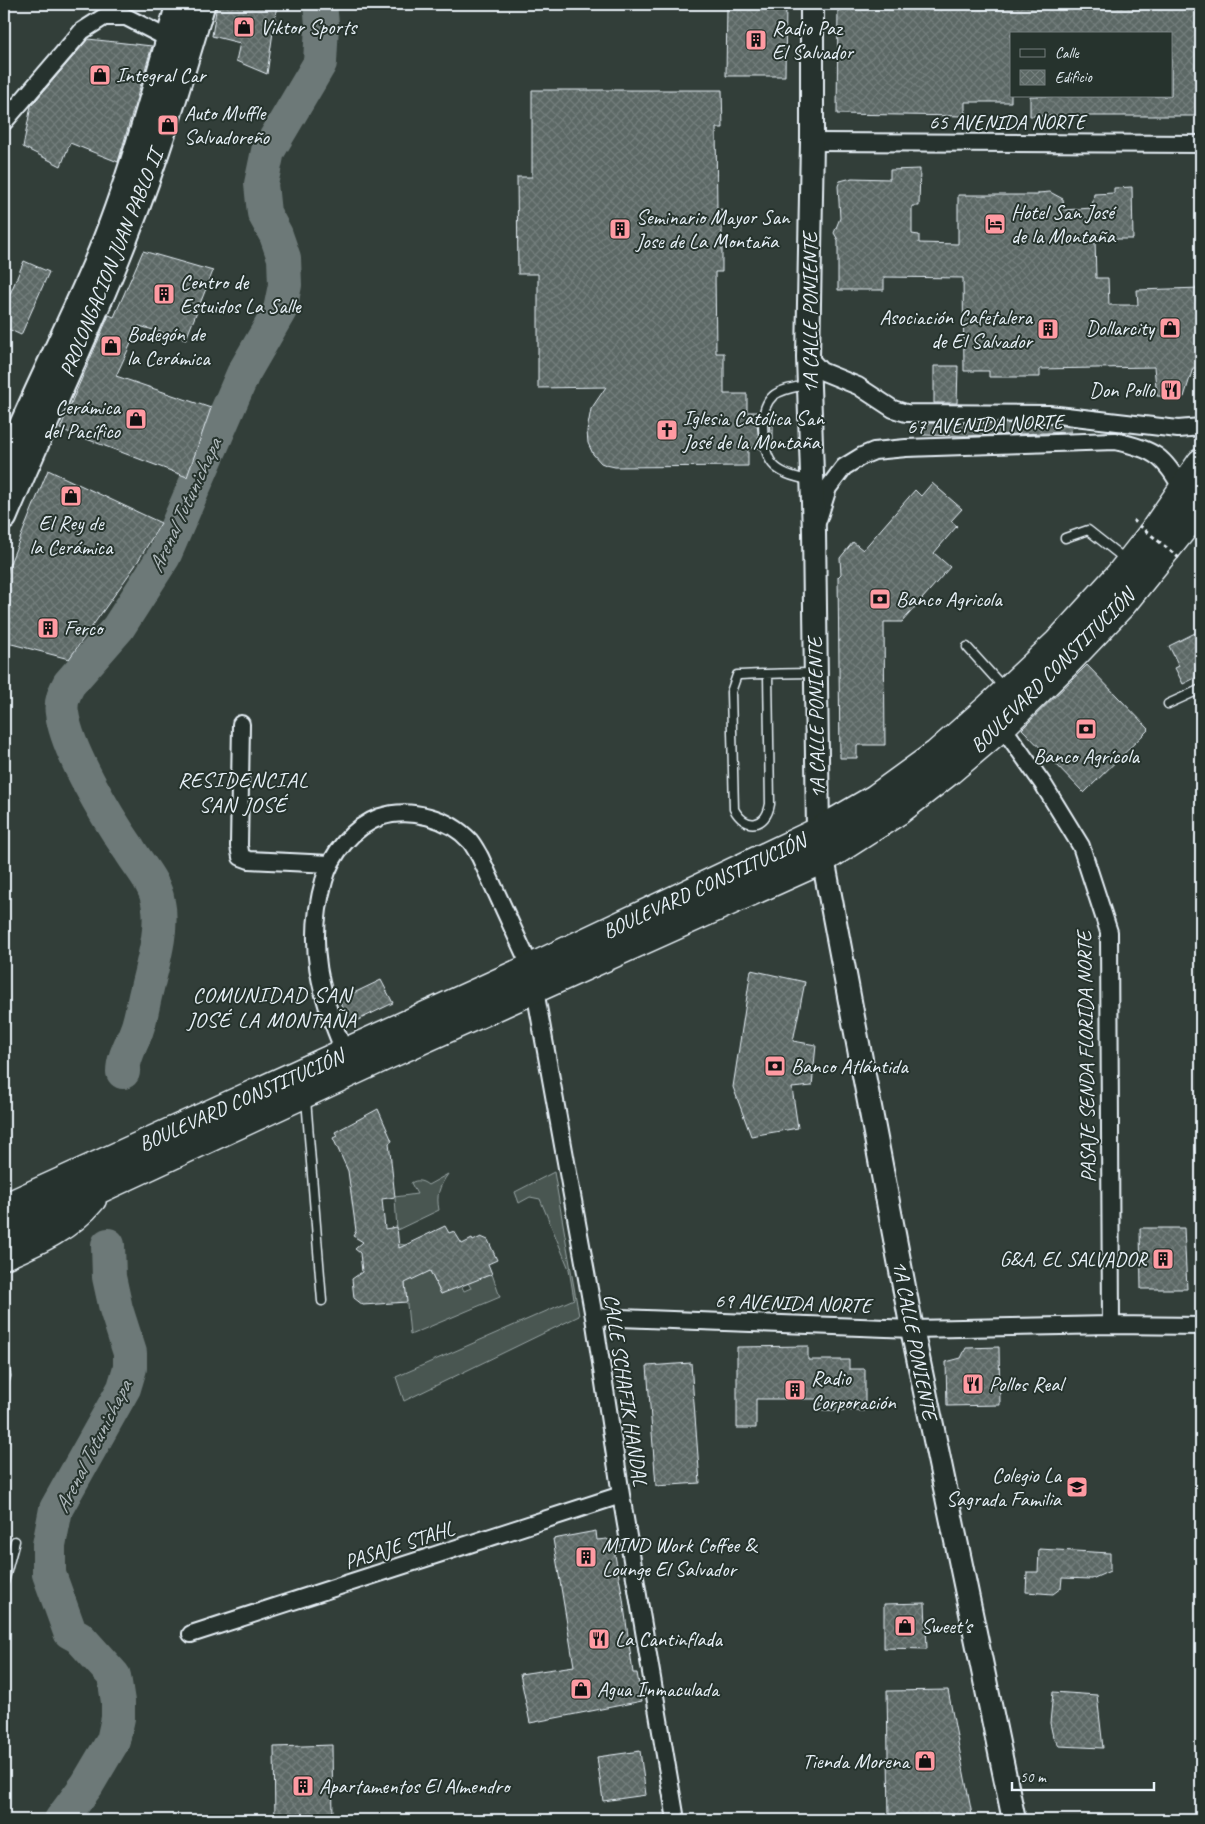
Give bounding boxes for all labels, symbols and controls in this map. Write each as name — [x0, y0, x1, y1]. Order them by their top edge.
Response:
place label: Viktor Sports — [260, 14, 358, 40]
shop icon: Viktor Sports — [232, 15, 256, 39]
place label: Radio Paz El Salvador — [772, 15, 854, 65]
building icon: Radio Paz El Salvador — [744, 28, 768, 52]
legend — [1010, 32, 1172, 98]
text: Calle — [1055, 44, 1080, 63]
place label: Integral Car — [116, 62, 207, 88]
shop icon: Integral Car — [88, 63, 112, 87]
text: Edificio — [1055, 68, 1093, 87]
place label: Auto Muffle Salvadoreño — [184, 100, 271, 150]
street label: 65 AVENIDA NORTE — [929, 109, 1088, 135]
shop icon: Auto Muffle Salvadoreño — [156, 113, 180, 137]
street label: PROLONGACION JUAN PABLO II — [53, 141, 170, 380]
place label: Hotel San José de la Montaña — [1011, 199, 1117, 249]
place label: Seminario Mayor San Jose de La Montaña — [635, 204, 791, 254]
hotel icon: Hotel San José de la Montaña — [983, 212, 1007, 236]
building icon: Seminario Mayor San Jose de La Montaña — [608, 217, 632, 241]
street label: 1A CALLE PONIENTE — [797, 229, 823, 394]
place label: Centro de Estuidos La Salle — [180, 269, 302, 319]
building icon: Centro de Estuidos La Salle — [152, 282, 176, 306]
place label: Asociación Cafetalera de El Salvador — [880, 304, 1034, 354]
place label: Dollarcity — [1086, 315, 1156, 341]
shop icon: Dollarcity — [1158, 316, 1182, 340]
building icon: Asociación Cafetalera de El Salvador — [1036, 317, 1060, 341]
place label: Bodegón de la Cerámica — [127, 321, 211, 371]
shop icon: Bodegón de la Cerámica — [99, 334, 123, 358]
place label: Don Pollo — [1089, 377, 1157, 403]
restaurant icon: Don Pollo — [1159, 378, 1183, 402]
place label: Cerámica del Pacífico — [43, 394, 122, 444]
place label: Iglesia Católica San José de la Montaña — [682, 405, 825, 455]
shop icon: Cerámica del Pacífico — [124, 407, 148, 431]
street label: 67 AVENIDA NORTE — [906, 408, 1066, 440]
church icon: Iglesia Católica San José de la Montaña — [655, 418, 679, 442]
water label: Arenal Tutunichapa — [142, 432, 229, 577]
shop icon: El Rey de la Cerámica — [59, 484, 83, 508]
place label: El Rey de la Cerámica — [30, 510, 114, 560]
street label: BOULEVARD CONSTITUCIÓN — [965, 581, 1142, 758]
place label: Banco Agricola — [896, 586, 1003, 612]
bank icon: Banco Agricola — [868, 587, 892, 611]
place label: Ferco — [64, 615, 105, 641]
building icon: Ferco — [36, 616, 60, 640]
street label: 1A CALLE PONIENTE — [802, 634, 830, 799]
bank icon: Banco Agrícola — [1074, 717, 1098, 741]
place label: Banco Agrícola — [1033, 743, 1140, 769]
district label: RESIDENCIAL SAN JOSÉ — [178, 766, 308, 819]
street label: BOULEVARD CONSTITUCIÓN — [598, 826, 813, 945]
street label: PASAJE SENDA FLORIDA NORTE — [1071, 928, 1101, 1183]
district label: COMUNIDAD SAN JOSÉ LA MONTAÑA — [186, 981, 357, 1034]
street label: BOULEVARD CONSTITUCIÓN — [135, 1042, 351, 1157]
place label: Banco Atlántida — [791, 1053, 909, 1079]
bank icon: Banco Atlántida — [763, 1054, 787, 1078]
place label: G&A, EL SALVADOR — [1000, 1246, 1149, 1272]
building icon: G&A, EL SALVADOR — [1151, 1247, 1175, 1271]
street label: 1A CALLE PONIENTE — [887, 1258, 944, 1425]
street label: 69 AVENIDA NORTE — [714, 1287, 874, 1319]
street label: CALLE SCHAFIK HANDAL — [598, 1292, 654, 1489]
place label: Radio Corporación — [811, 1365, 896, 1415]
place label: Pollos Real — [989, 1371, 1066, 1397]
restaurant icon: Pollos Real — [961, 1372, 985, 1396]
water label: Arenal Tutunichapa — [48, 1373, 139, 1517]
building icon: Radio Corporación — [783, 1378, 807, 1402]
place label: Colegio La Sagrada Familia — [946, 1462, 1063, 1512]
school or university icon: Colegio La Sagrada Familia — [1065, 1475, 1089, 1499]
street label: PASAJE STAHL — [341, 1515, 458, 1575]
place label: MIND Work Coffee & Lounge El Salvador — [602, 1532, 758, 1582]
building icon: MIND Work Coffee & Lounge El Salvador — [574, 1545, 598, 1569]
place label: Sweet's — [921, 1613, 973, 1639]
shop icon: Sweet's — [893, 1614, 917, 1638]
place label: La Cantinflada — [615, 1626, 724, 1652]
restaurant icon: La Cantinflada — [587, 1627, 611, 1651]
place label: Agua Inmaculada — [597, 1676, 721, 1702]
shop icon: Agua Inmaculada — [569, 1677, 593, 1701]
place label: Tienda Morena — [802, 1748, 911, 1774]
shop icon: Tienda Morena — [913, 1749, 937, 1773]
scale bar — [1012, 1759, 1155, 1791]
text: 50 m — [1020, 1768, 1047, 1787]
place label: Apartamentos El Almendro — [319, 1773, 512, 1799]
building icon: Apartamentos El Almendro — [291, 1774, 315, 1798]

